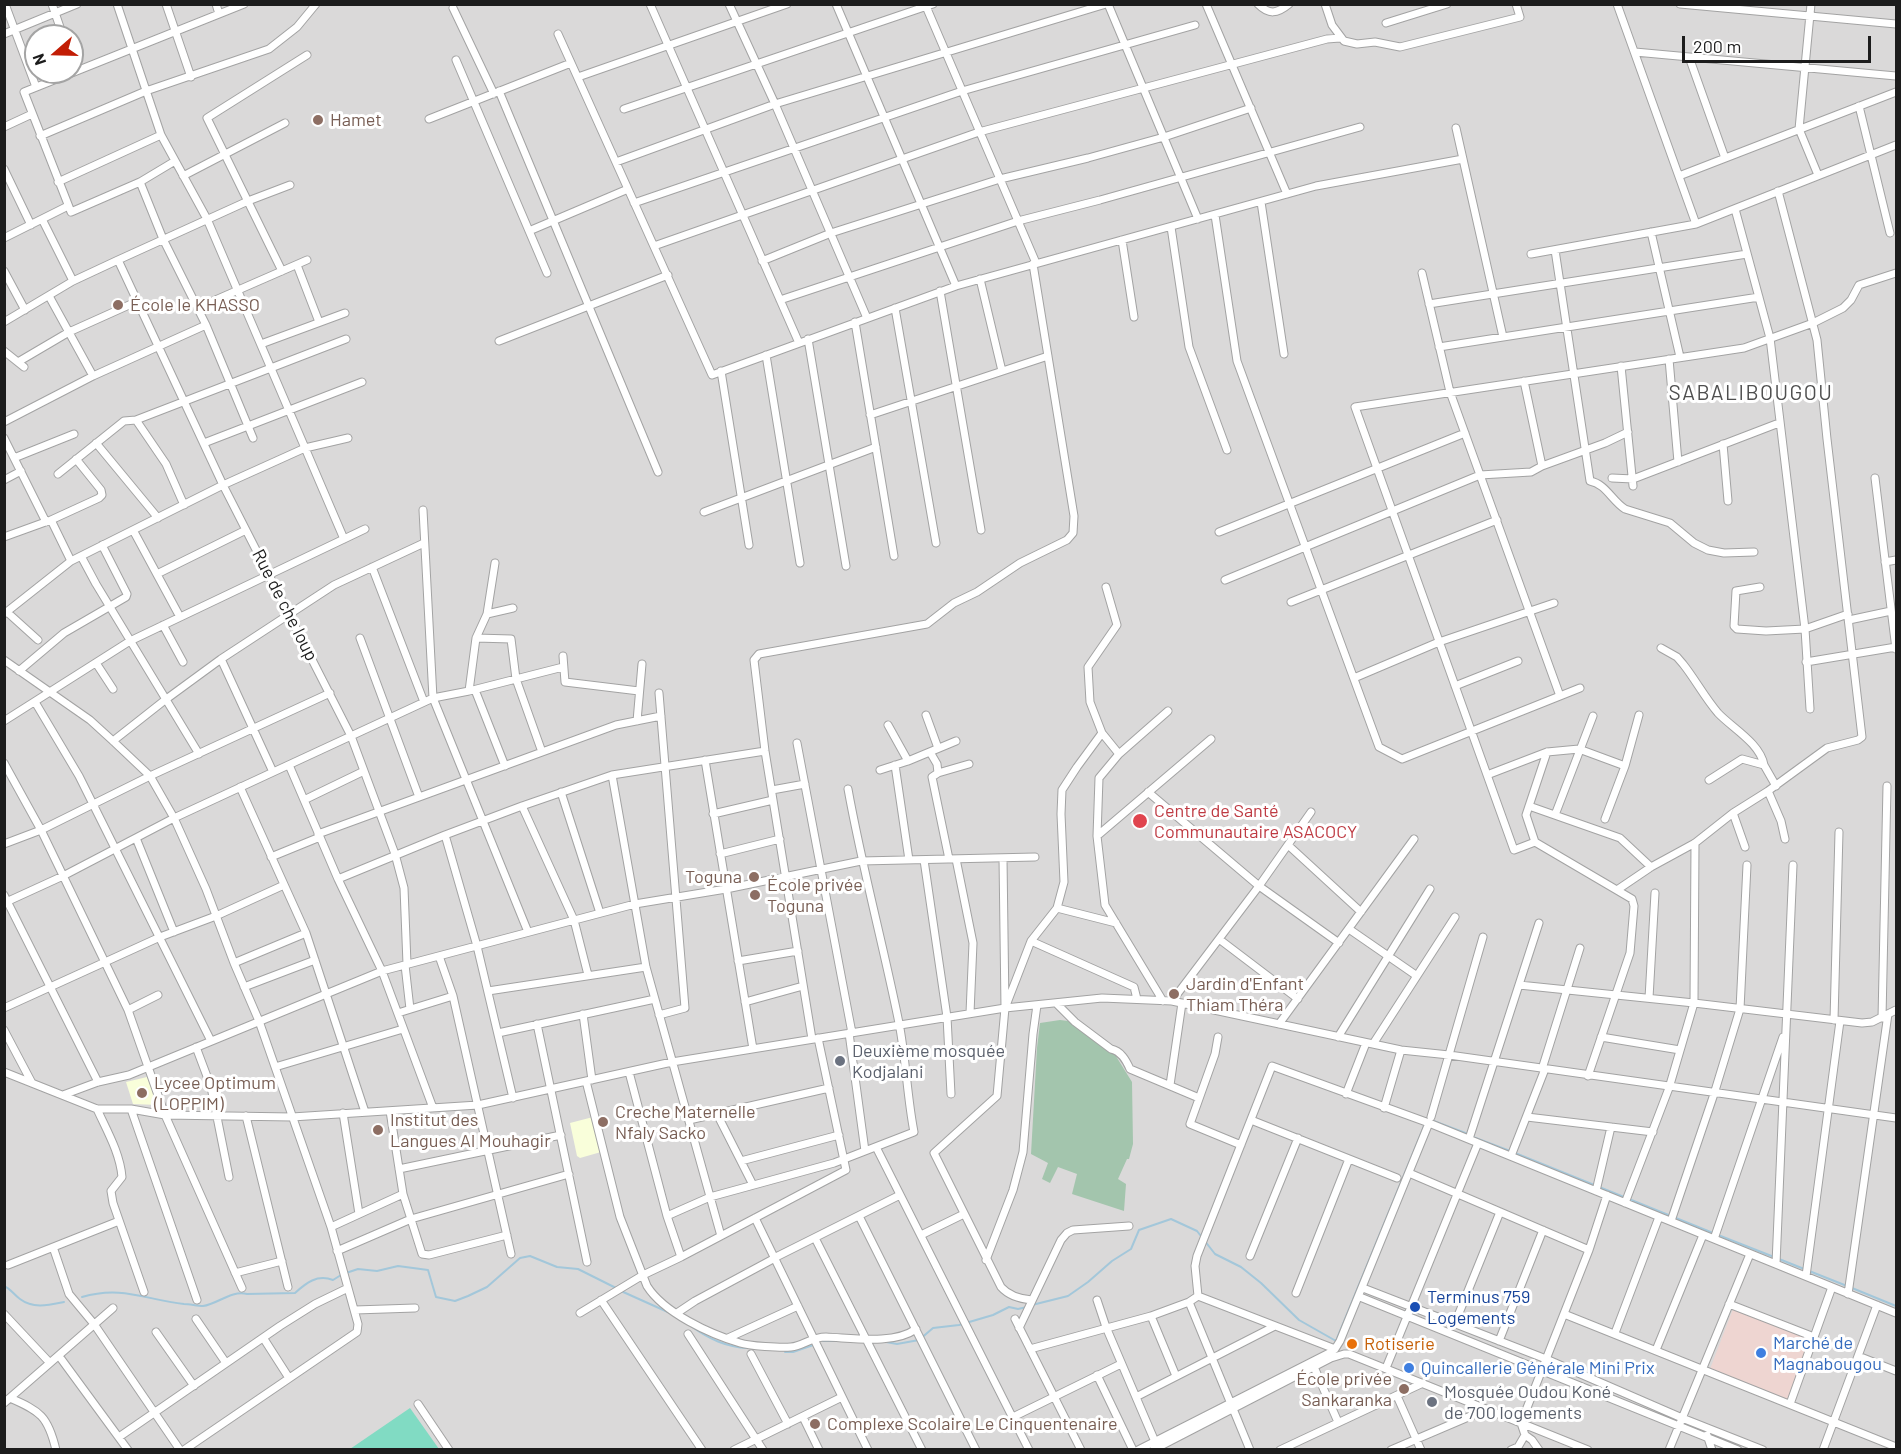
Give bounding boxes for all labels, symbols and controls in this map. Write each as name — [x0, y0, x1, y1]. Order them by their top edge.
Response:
north arrow — [24, 24, 84, 84]
scale bar — [1685, 24, 1874, 62]
text: 200 m — [1693, 35, 1741, 57]
text: N — [28, 51, 49, 68]
place label: Hamet — [330, 109, 382, 131]
marker: Hamet — [311, 113, 325, 127]
place label: École le KHASSO — [130, 294, 260, 316]
marker: École le KHASSO — [111, 298, 125, 312]
district label: SABALIBOUGOU — [1669, 380, 1833, 406]
street label: Rue de che loup — [248, 546, 322, 664]
place label: Centre de Santé Communautaire ASACOCY — [1154, 800, 1357, 842]
marker: Centre de Santé Communautaire ASACOCY — [1131, 812, 1149, 830]
place label: Toguna — [685, 866, 742, 888]
marker: Toguna — [747, 870, 761, 884]
place label: École privée Toguna — [767, 874, 863, 916]
marker: École privée Toguna — [748, 888, 762, 902]
place label: Jardin d'Enfant Thiam Théra — [1186, 973, 1304, 1016]
marker: Jardin d'Enfant Thiam Théra — [1167, 987, 1181, 1001]
place label: Deuxième mosquée Kodjalani — [852, 1040, 1005, 1082]
marker: Deuxième mosquée Kodjalani — [833, 1054, 847, 1068]
place label: Lycee Optimum (LOPPIM) — [154, 1072, 276, 1114]
marker: Lycee Optimum (LOPPIM) — [135, 1086, 149, 1100]
place label: Creche Maternelle Nfaly Sacko — [615, 1101, 756, 1144]
place label: Institut des Langues Al Mouhagir — [390, 1109, 551, 1152]
marker: Creche Maternelle Nfaly Sacko — [596, 1115, 610, 1129]
marker: Institut des Langues Al Mouhagir — [371, 1123, 385, 1137]
place label: Terminus 759 Logements — [1427, 1286, 1530, 1328]
marker: Terminus 759 Logements — [1408, 1300, 1422, 1314]
place label: Marché de Magnabougou — [1773, 1332, 1882, 1374]
place label: Rotiserie — [1364, 1333, 1435, 1355]
marker: Rotiserie — [1345, 1337, 1359, 1351]
marker: Marché de Magnabougou — [1754, 1346, 1768, 1360]
place label: Quincallerie Générale Mini Prix — [1421, 1357, 1655, 1379]
marker: Quincallerie Générale Mini Prix — [1402, 1361, 1416, 1375]
place label: École privée Sankaranka — [1296, 1368, 1392, 1410]
place label: Mosquée Oudou Koné de 700 logements — [1444, 1381, 1611, 1424]
marker: École privée Sankaranka — [1397, 1382, 1411, 1396]
marker: Mosquée Oudou Koné de 700 logements — [1425, 1395, 1439, 1409]
place label: Complexe Scolaire Le Cinquentenaire — [827, 1413, 1118, 1435]
marker: Complexe Scolaire Le Cinquentenaire — [808, 1417, 822, 1431]

